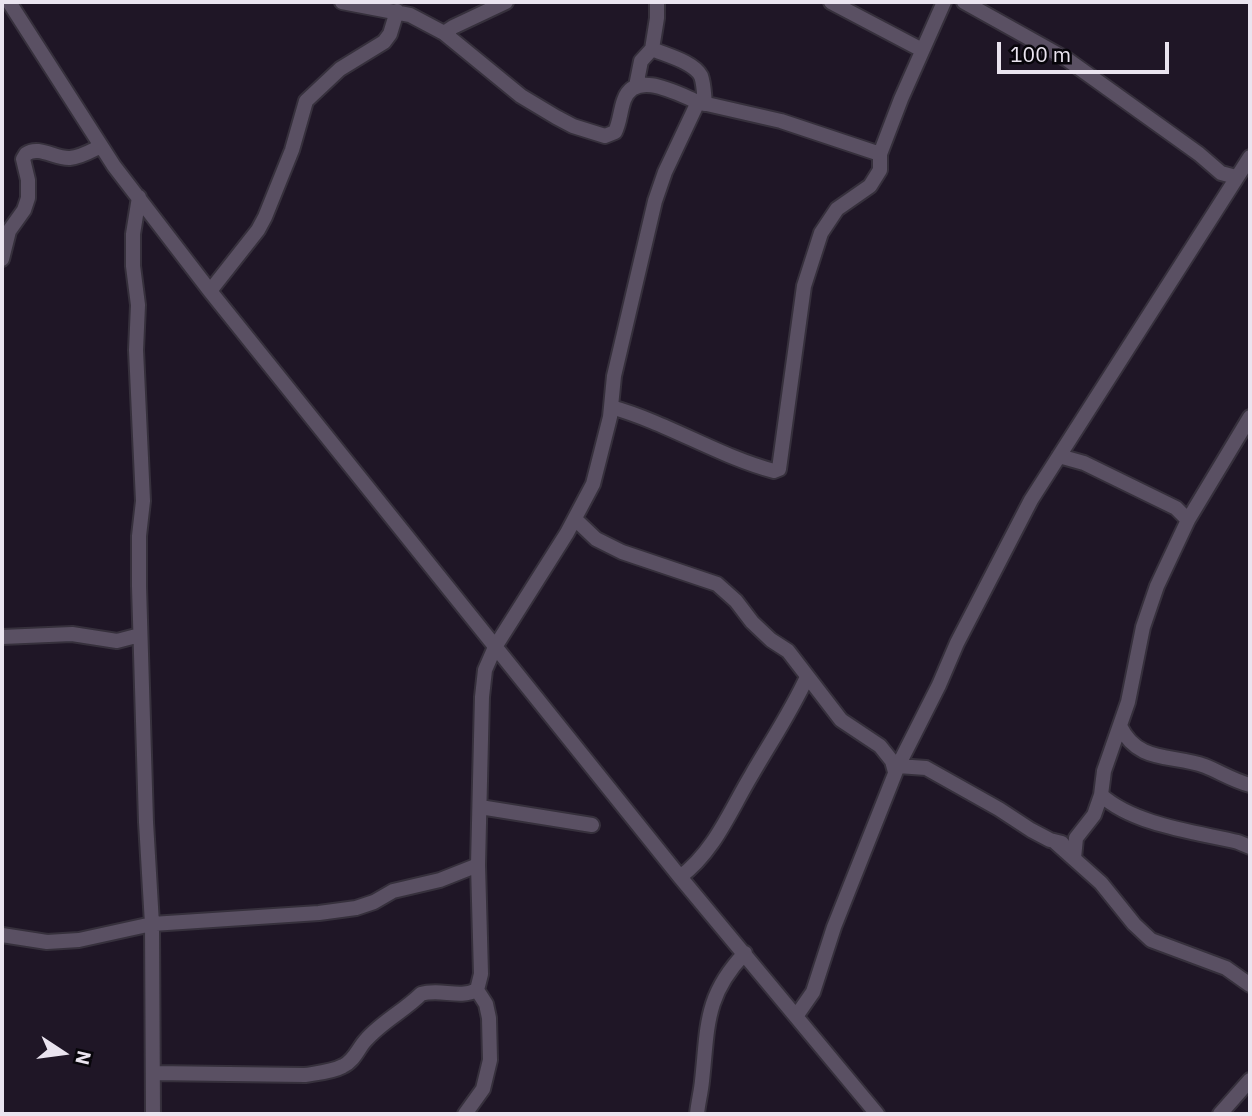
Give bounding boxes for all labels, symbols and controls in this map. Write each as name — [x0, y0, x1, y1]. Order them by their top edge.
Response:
scale bar — [1000, 28, 1172, 72]
text: 100 m — [1010, 40, 1071, 68]
north arrow — [28, 1018, 98, 1088]
text: N — [70, 1048, 97, 1067]

